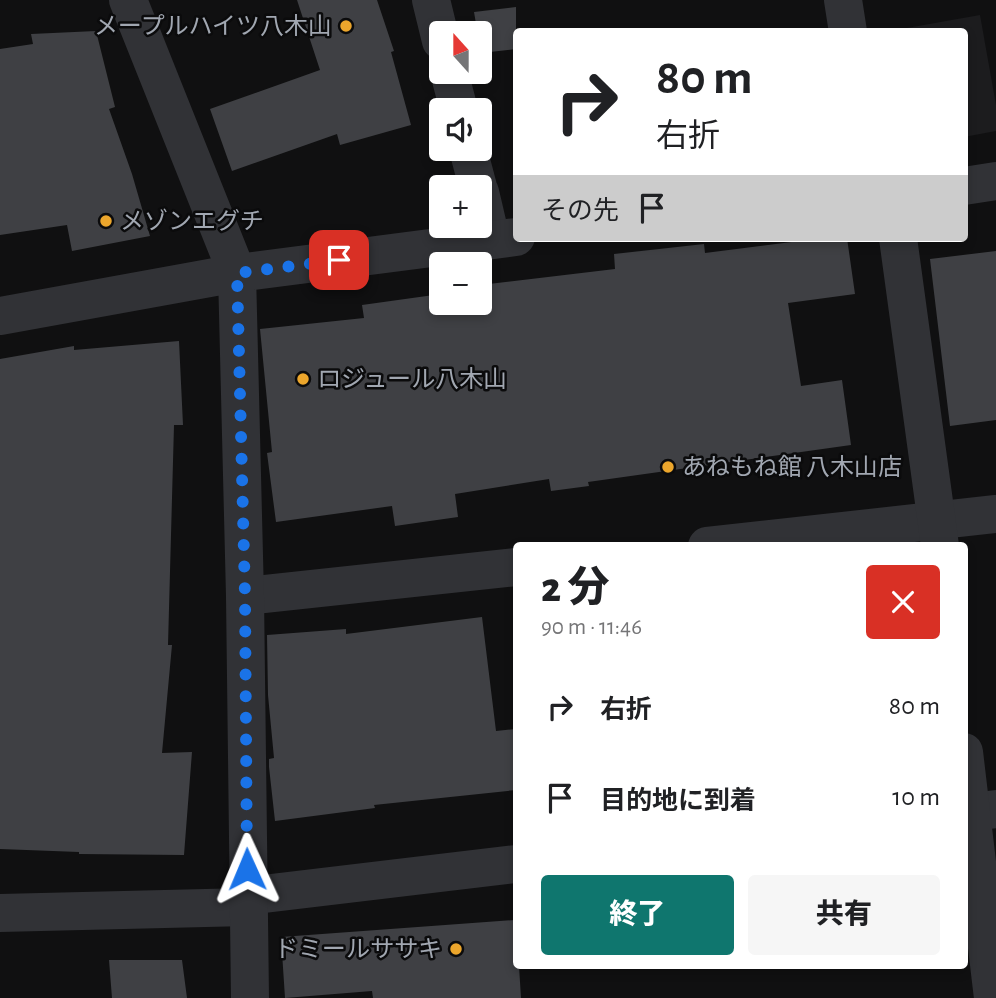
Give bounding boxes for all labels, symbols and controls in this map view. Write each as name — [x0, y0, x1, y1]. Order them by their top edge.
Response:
place label: メープルハイツ八木山 — [94, 14, 332, 39]
marker: メープルハイツ八木山 — [338, 18, 354, 34]
north arrow — [429, 21, 492, 84]
map controls — [429, 21, 492, 315]
text: 80 m — [656, 54, 753, 103]
icon: right — [541, 56, 632, 147]
button: sound — [429, 98, 492, 161]
text: 右折 — [656, 120, 720, 152]
button: + — [429, 175, 492, 238]
icon: arrive — [633, 189, 671, 227]
text: その先 — [541, 198, 619, 224]
place label: メゾンエグチ — [120, 208, 264, 234]
marker: メゾンエグチ — [98, 213, 114, 229]
pin — [309, 230, 369, 290]
icon: arrive — [320, 241, 358, 279]
button: − — [429, 252, 492, 315]
place label: ロジュール八木山 — [317, 367, 507, 392]
marker: ロジュール八木山 — [295, 371, 311, 387]
place label: あねもね館 八木山店 — [682, 454, 902, 480]
marker: あねもね館 八木山店 — [660, 459, 676, 475]
button: close — [866, 565, 940, 639]
text: 2 分 — [541, 567, 609, 609]
text: 90 m · 11:46 — [541, 616, 642, 639]
icon: right — [541, 688, 579, 726]
text: 80 m — [889, 693, 940, 719]
text: 右折 — [600, 697, 652, 723]
icon: arrive — [541, 779, 579, 817]
text: 10 m — [892, 784, 940, 810]
text: 目的地に到着 — [600, 788, 756, 814]
position arrow — [210, 832, 284, 906]
button: 終了 — [541, 875, 734, 955]
button: 共有 — [748, 875, 940, 955]
place label: ドミールササキ — [274, 938, 442, 962]
marker: ドミールササキ — [448, 941, 464, 957]

